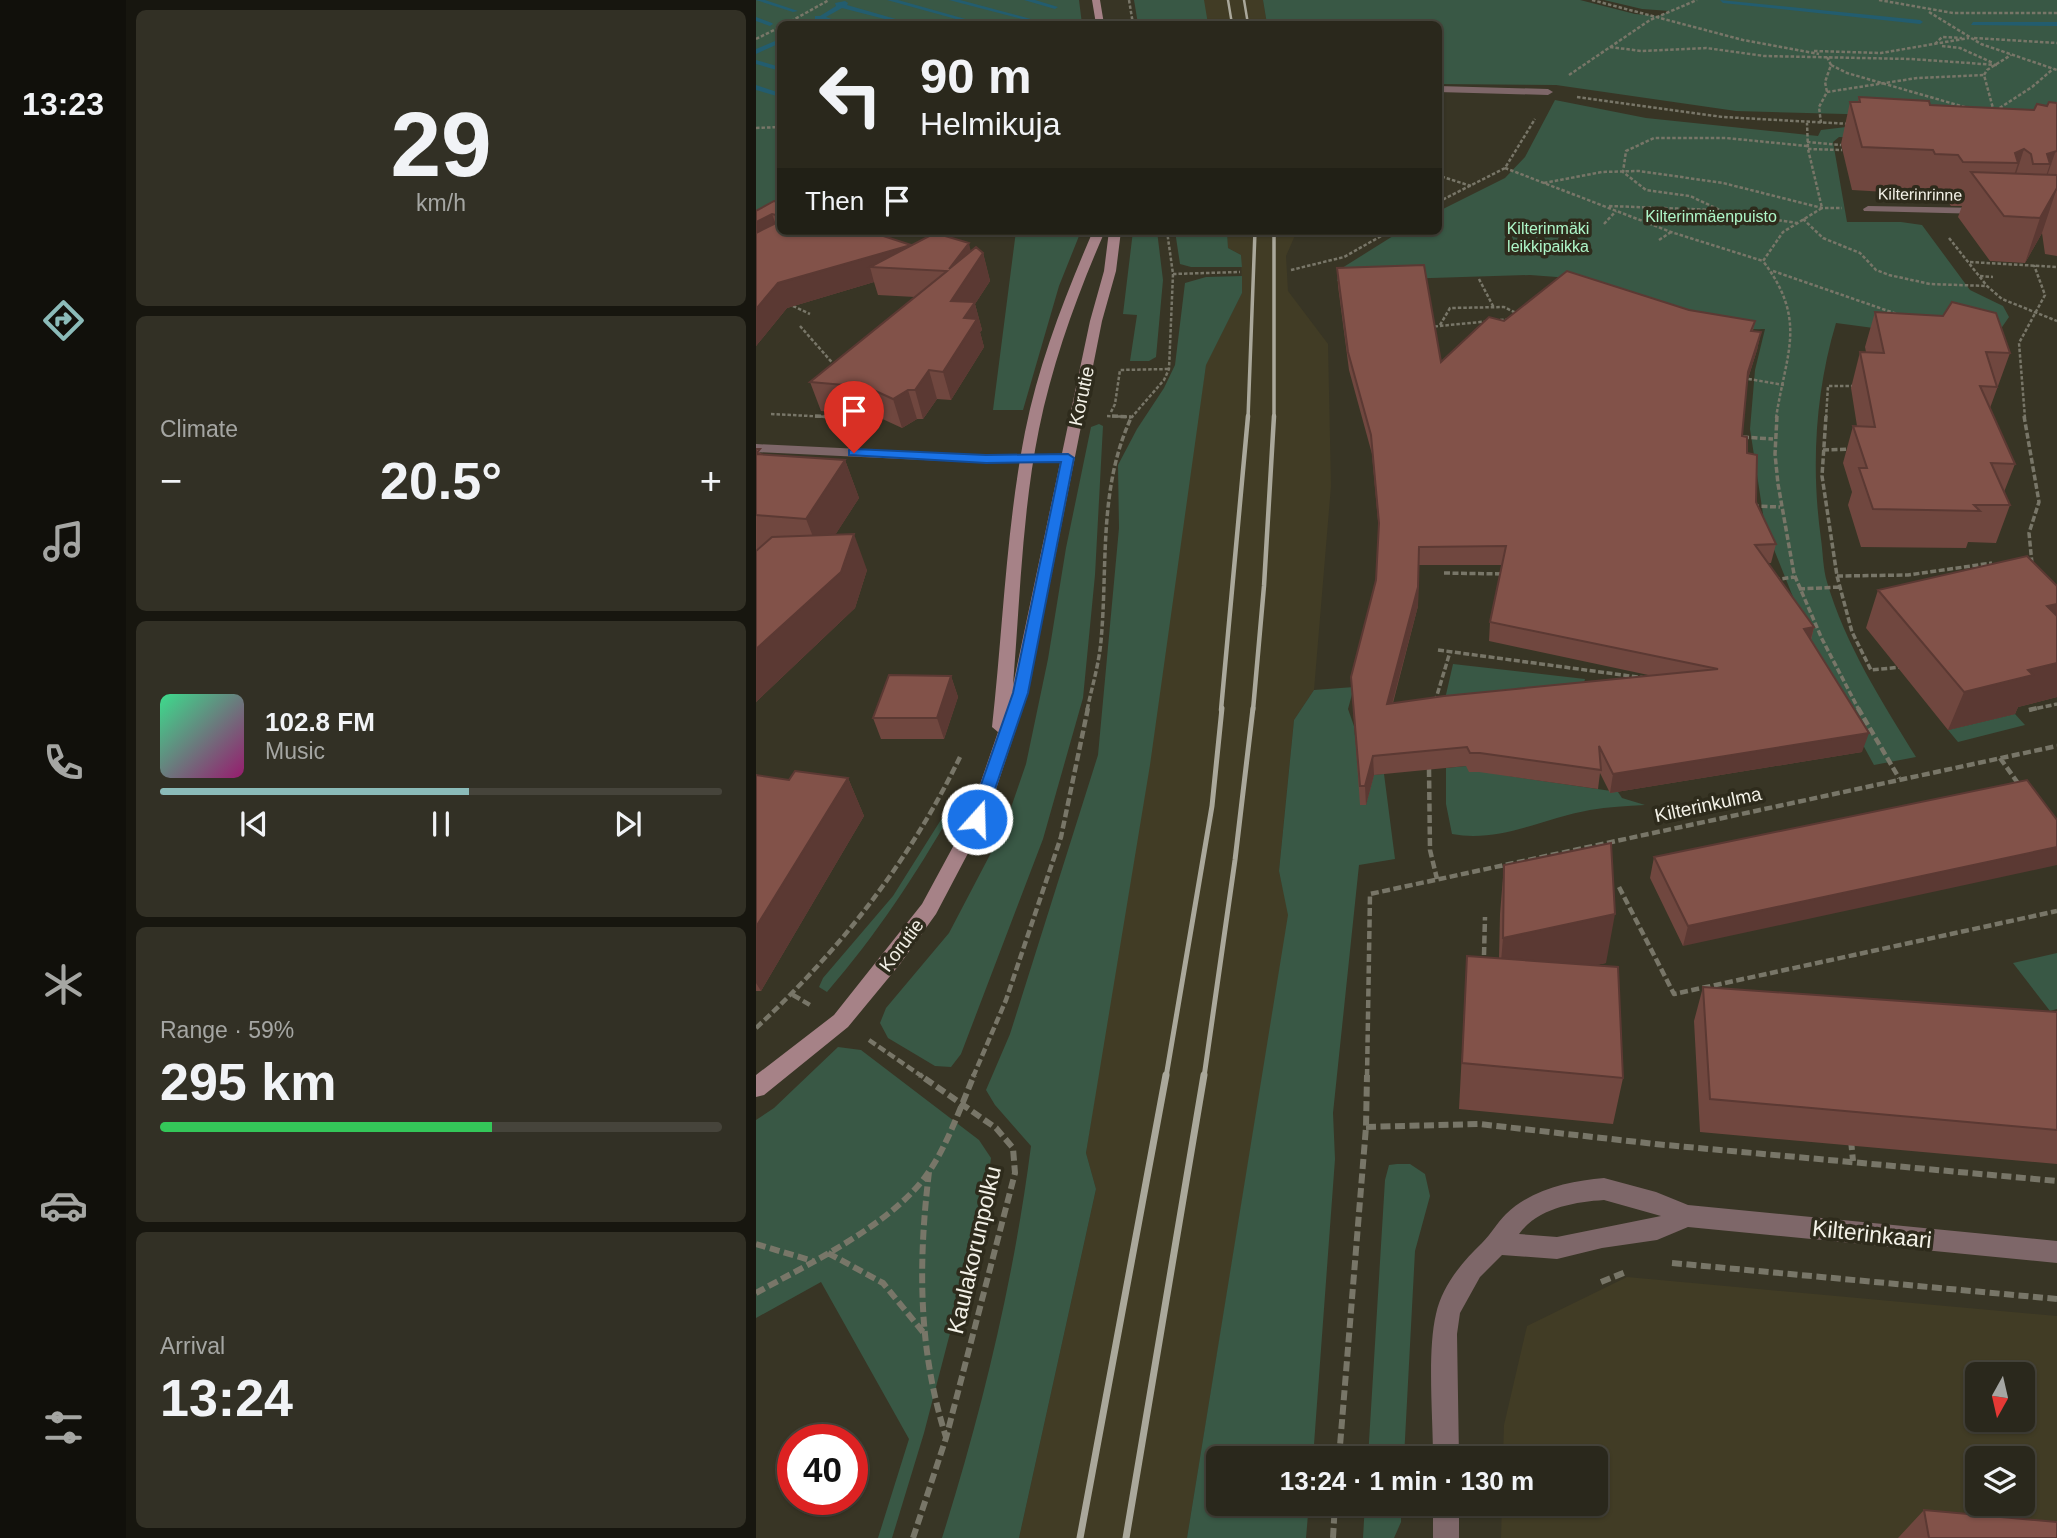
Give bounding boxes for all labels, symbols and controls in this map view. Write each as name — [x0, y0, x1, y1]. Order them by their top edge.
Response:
icon: left — [805, 49, 896, 140]
text: 90 m — [920, 49, 1032, 103]
text: 13:23 — [22, 86, 104, 122]
text: 29 — [390, 94, 492, 195]
text: Helmikuja — [920, 106, 1060, 142]
icon: arrive — [878, 182, 916, 220]
street label: Kilterinrinne — [1878, 185, 1962, 204]
text: Then — [805, 186, 864, 216]
text: km/h — [416, 190, 466, 216]
park label: Kilterinmäenpuisto — [1645, 208, 1777, 225]
park label: Kilterinmäki leikkipaikka — [1507, 220, 1589, 255]
icon: directions — [39, 296, 88, 345]
street label: Korutie — [1065, 364, 1098, 428]
pin — [824, 381, 884, 453]
icon: arrive — [835, 392, 873, 430]
text: Climate — [160, 416, 238, 442]
text: 20.5° — [380, 452, 502, 510]
text: − — [160, 460, 182, 502]
text: + — [700, 460, 722, 502]
icon: music — [39, 517, 88, 566]
text: 102.8 FM — [265, 707, 375, 737]
icon: phone — [39, 738, 88, 787]
text: Music — [265, 738, 325, 764]
position arrow — [940, 782, 1014, 856]
street label: Kilterinkulma — [1653, 783, 1764, 826]
icon: previous — [235, 805, 273, 843]
icon: pause — [422, 805, 460, 843]
icon: next — [609, 805, 647, 843]
street label: Korutie — [875, 915, 928, 976]
icon: climate — [39, 960, 88, 1009]
text: Range · 59% — [160, 1017, 294, 1043]
text: 295 km — [160, 1053, 336, 1111]
street label: Kaulakorunpolku — [942, 1164, 1006, 1336]
icon: car — [39, 1181, 88, 1230]
street label: Kilterinkaari — [1811, 1215, 1933, 1253]
text: Arrival — [160, 1333, 225, 1359]
north arrow — [1965, 1362, 2035, 1432]
map controls — [1965, 1362, 2035, 1516]
text: 13:24 — [160, 1369, 293, 1427]
icon: filters — [39, 1403, 88, 1452]
speed limit sign: 40 — [777, 1424, 868, 1515]
button: layers — [1965, 1446, 2035, 1516]
text: 13:24 · 1 min · 130 m — [1280, 1466, 1534, 1496]

